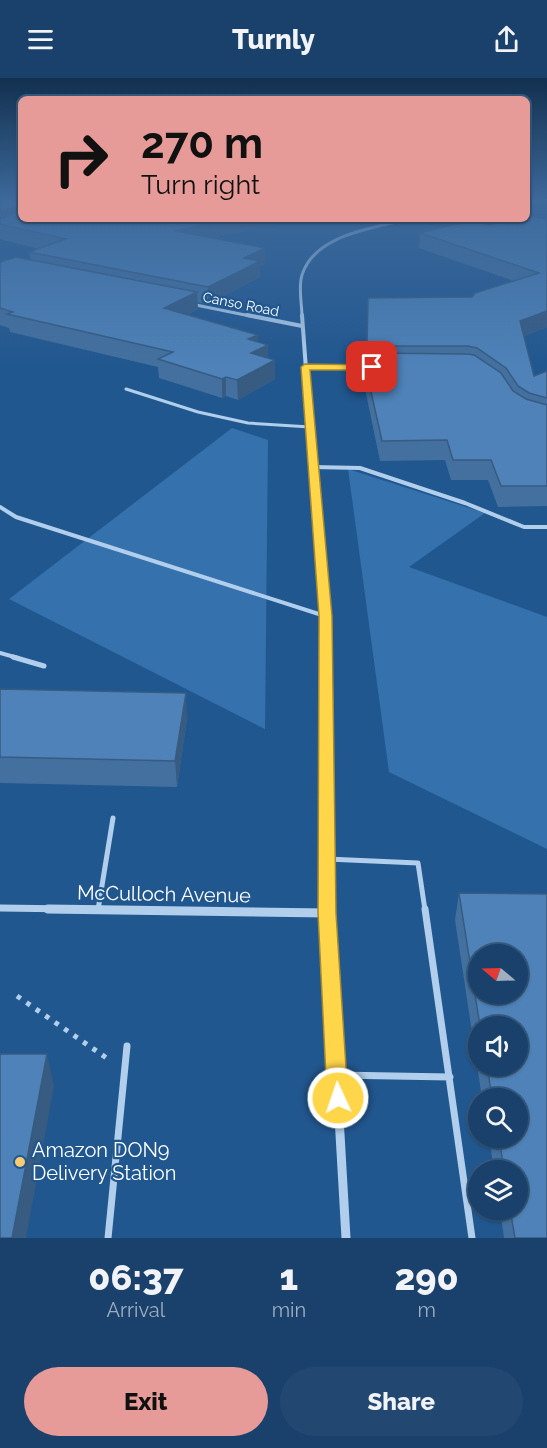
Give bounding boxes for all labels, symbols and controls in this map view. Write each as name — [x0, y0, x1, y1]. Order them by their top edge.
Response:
icon: menu — [24, 23, 57, 56]
icon: share — [490, 23, 523, 56]
text: Turnly — [232, 24, 315, 55]
text: 270 m — [141, 119, 263, 168]
icon: right — [42, 120, 120, 198]
text: Turn right — [141, 169, 260, 200]
street label: Canso Road — [201, 289, 281, 319]
pin — [346, 341, 397, 392]
icon: arrive — [355, 350, 388, 383]
street label: McCulloch Avenue — [77, 880, 251, 908]
north arrow — [468, 944, 528, 1004]
map controls — [468, 944, 528, 1220]
button: sound — [468, 1016, 528, 1076]
position arrow — [306, 1066, 370, 1130]
button: search — [468, 1088, 528, 1148]
place label: Amazon DON9 Delivery Station — [32, 1138, 176, 1185]
marker: Amazon DON9 Delivery Station — [13, 1155, 27, 1169]
button: layers — [468, 1160, 528, 1220]
text: 06:37 — [88, 1256, 183, 1298]
text: 1 — [280, 1256, 298, 1298]
text: 290 — [394, 1256, 459, 1298]
text: Arrival — [107, 1298, 165, 1322]
text: min — [272, 1298, 306, 1322]
text: m — [417, 1298, 436, 1322]
button: Exit — [24, 1367, 268, 1436]
button: Share — [280, 1367, 523, 1436]

